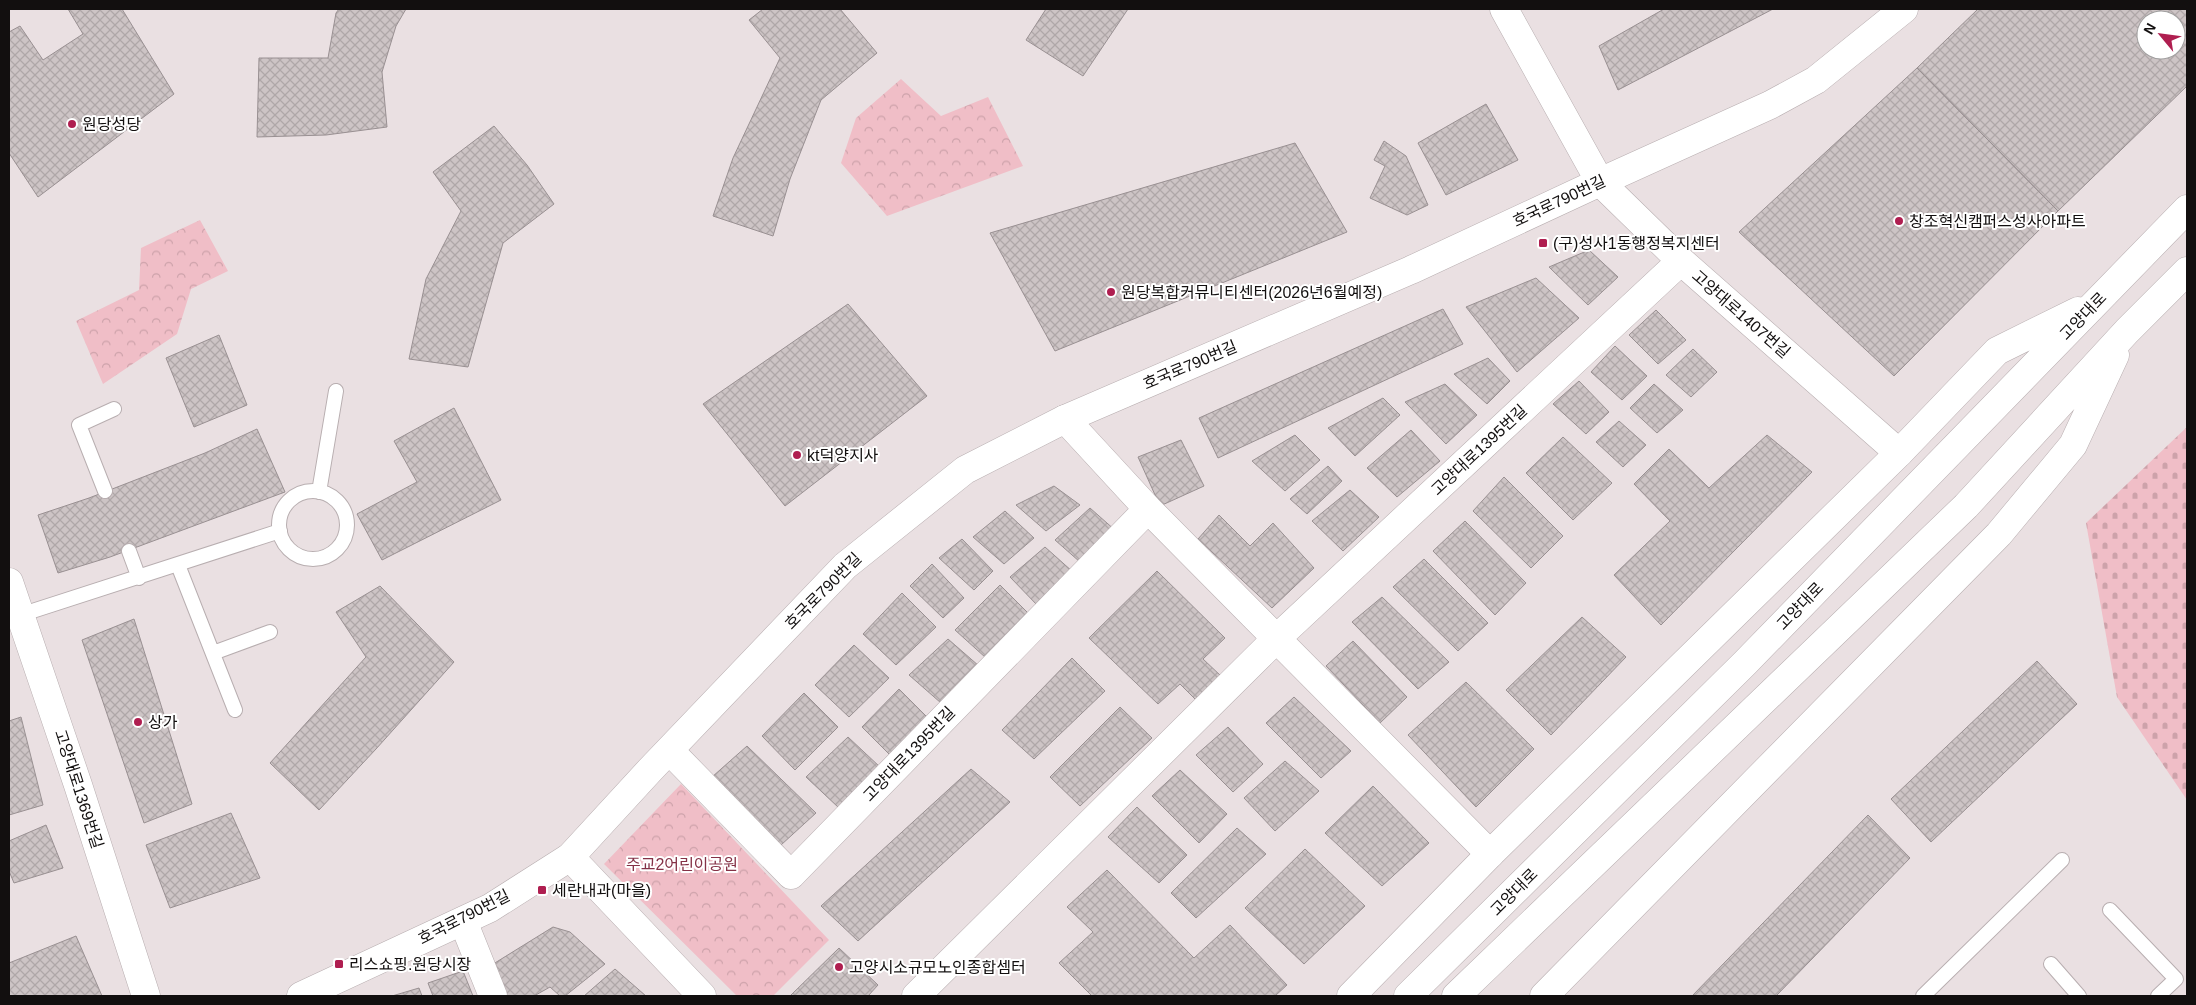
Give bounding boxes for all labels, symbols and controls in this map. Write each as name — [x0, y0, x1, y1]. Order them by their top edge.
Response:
north arrow — [2136, 10, 2186, 60]
text: N — [2140, 20, 2159, 37]
place label: 원당성당 — [82, 116, 141, 133]
marker: 원당성당 — [66, 118, 78, 130]
street label: 호국로790번길 — [1510, 172, 1608, 230]
place label: 창조혁신캠퍼스성사아파트 — [1909, 213, 2086, 230]
marker: 창조혁신캠퍼스성사아파트 — [1893, 215, 1905, 227]
place label: (구)성사1동행정복지센터 — [1553, 235, 1720, 252]
marker: (구)성사1동행정복지센터 — [1537, 237, 1549, 249]
street label: 고양대로1407번길 — [1689, 267, 1793, 361]
place label: 원당복합커뮤니티센터(2026년6월예정) — [1121, 284, 1382, 301]
marker: 원당복합커뮤니티센터(2026년6월예정) — [1105, 286, 1117, 298]
street label: 고양대로 — [2056, 289, 2110, 343]
street label: 호국로790번길 — [1141, 338, 1239, 392]
street label: 고양대로1395번길 — [1428, 402, 1530, 498]
place label: kt덕양지사 — [807, 447, 879, 464]
marker: kt덕양지사 — [791, 449, 803, 461]
street label: 호국로790번길 — [782, 550, 864, 632]
street label: 고양대로 — [1773, 579, 1827, 633]
street label: 고양대로1395번길 — [860, 704, 958, 804]
place label: 상가 — [148, 714, 178, 731]
marker: 상가 — [132, 716, 144, 728]
street label: 고양대로1369번길 — [52, 727, 106, 851]
park label: 주교2어린이공원 — [626, 856, 738, 873]
street label: 고양대로 — [1487, 865, 1541, 919]
place label: 세란내과(마을) — [552, 882, 651, 899]
marker: 세란내과(마을) — [536, 884, 548, 896]
street label: 호국로790번길 — [415, 887, 513, 947]
place label: 리스쇼핑.원당시장 — [349, 956, 471, 973]
marker: 리스쇼핑.원당시장 — [333, 958, 345, 970]
place label: 고양시소규모노인종합셈터 — [849, 959, 1026, 976]
marker: 고양시소규모노인종합셈터 — [833, 961, 845, 973]

